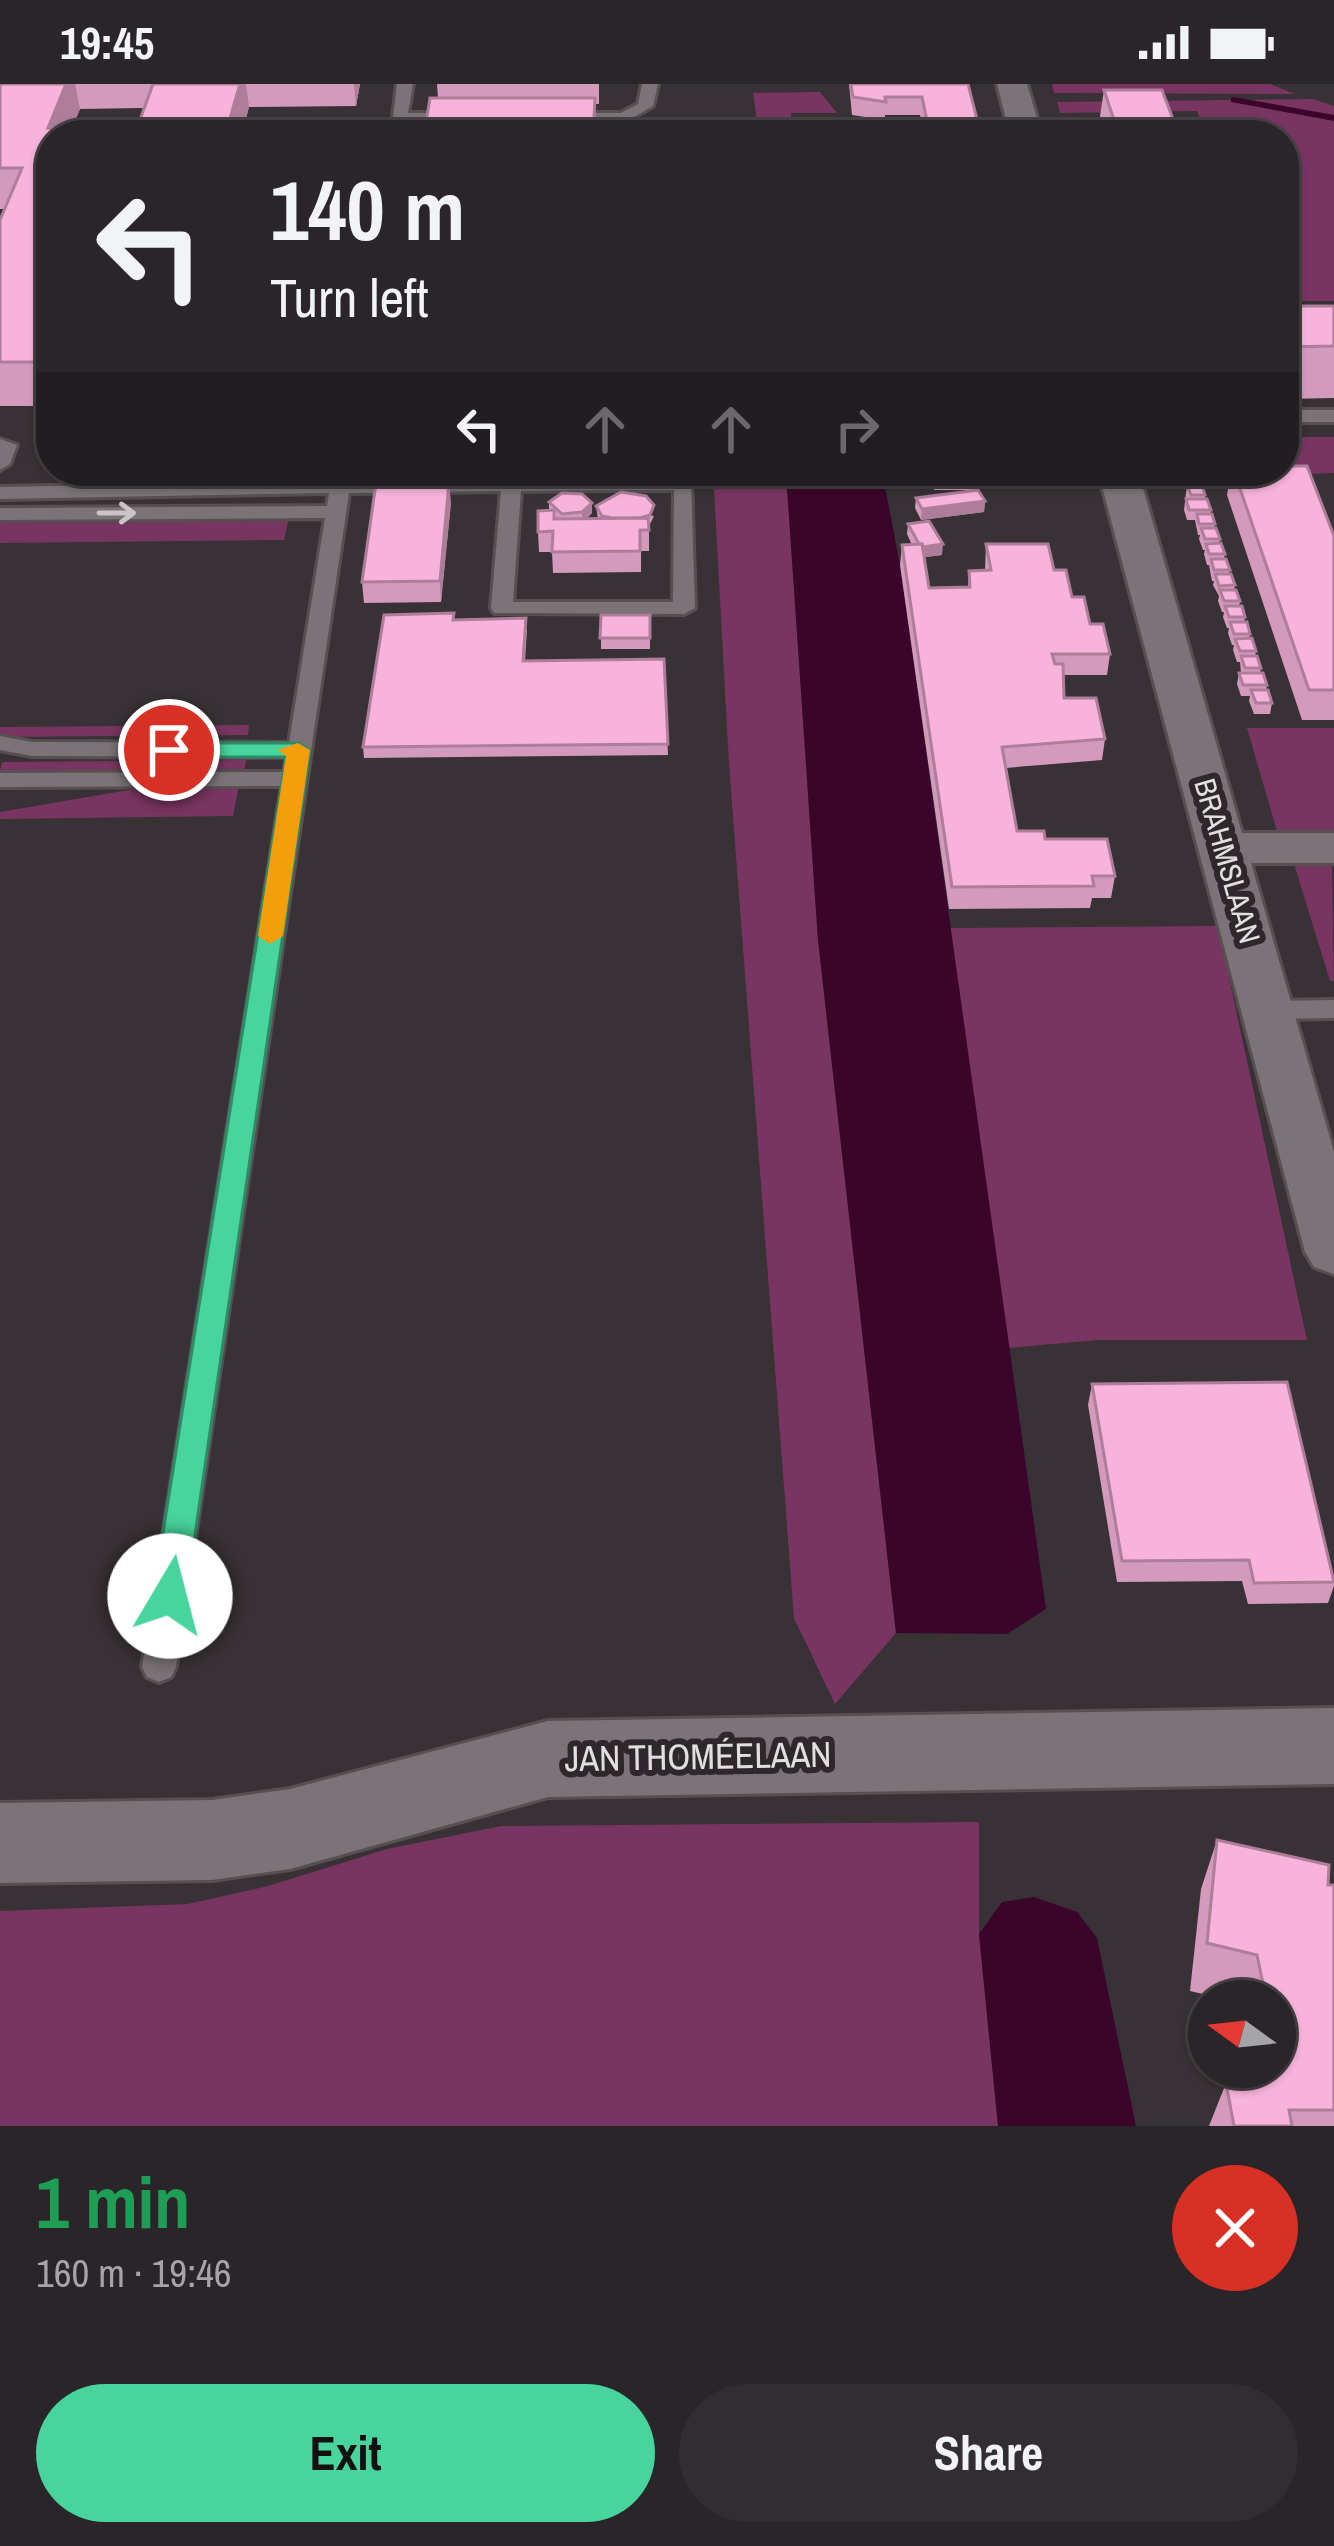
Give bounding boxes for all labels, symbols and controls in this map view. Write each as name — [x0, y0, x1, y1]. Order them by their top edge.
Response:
text: 19:45 — [60, 12, 154, 73]
text: 140 m — [270, 153, 465, 266]
icon: left — [72, 168, 228, 324]
text: Turn left — [270, 261, 429, 334]
icon: left — [446, 396, 512, 462]
icon: ahead — [572, 396, 638, 462]
icon: ahead — [698, 396, 764, 462]
icon: right — [824, 396, 890, 462]
one-way arrow — [97, 502, 136, 525]
pin — [118, 699, 220, 801]
icon: arrive — [136, 717, 202, 783]
street label: BRAHMSLAAN — [1185, 774, 1271, 948]
position arrow — [107, 1533, 233, 1659]
street label: JAN THOMÉELAAN — [564, 1730, 832, 1782]
north arrow — [1188, 1980, 1296, 2088]
map controls — [1188, 1980, 1296, 2088]
text: 1 min — [36, 2153, 190, 2250]
button: close — [1172, 2165, 1298, 2291]
text: 160 m · 19:46 — [36, 2247, 232, 2299]
button: Exit — [36, 2384, 655, 2522]
button: Share — [679, 2384, 1298, 2522]

